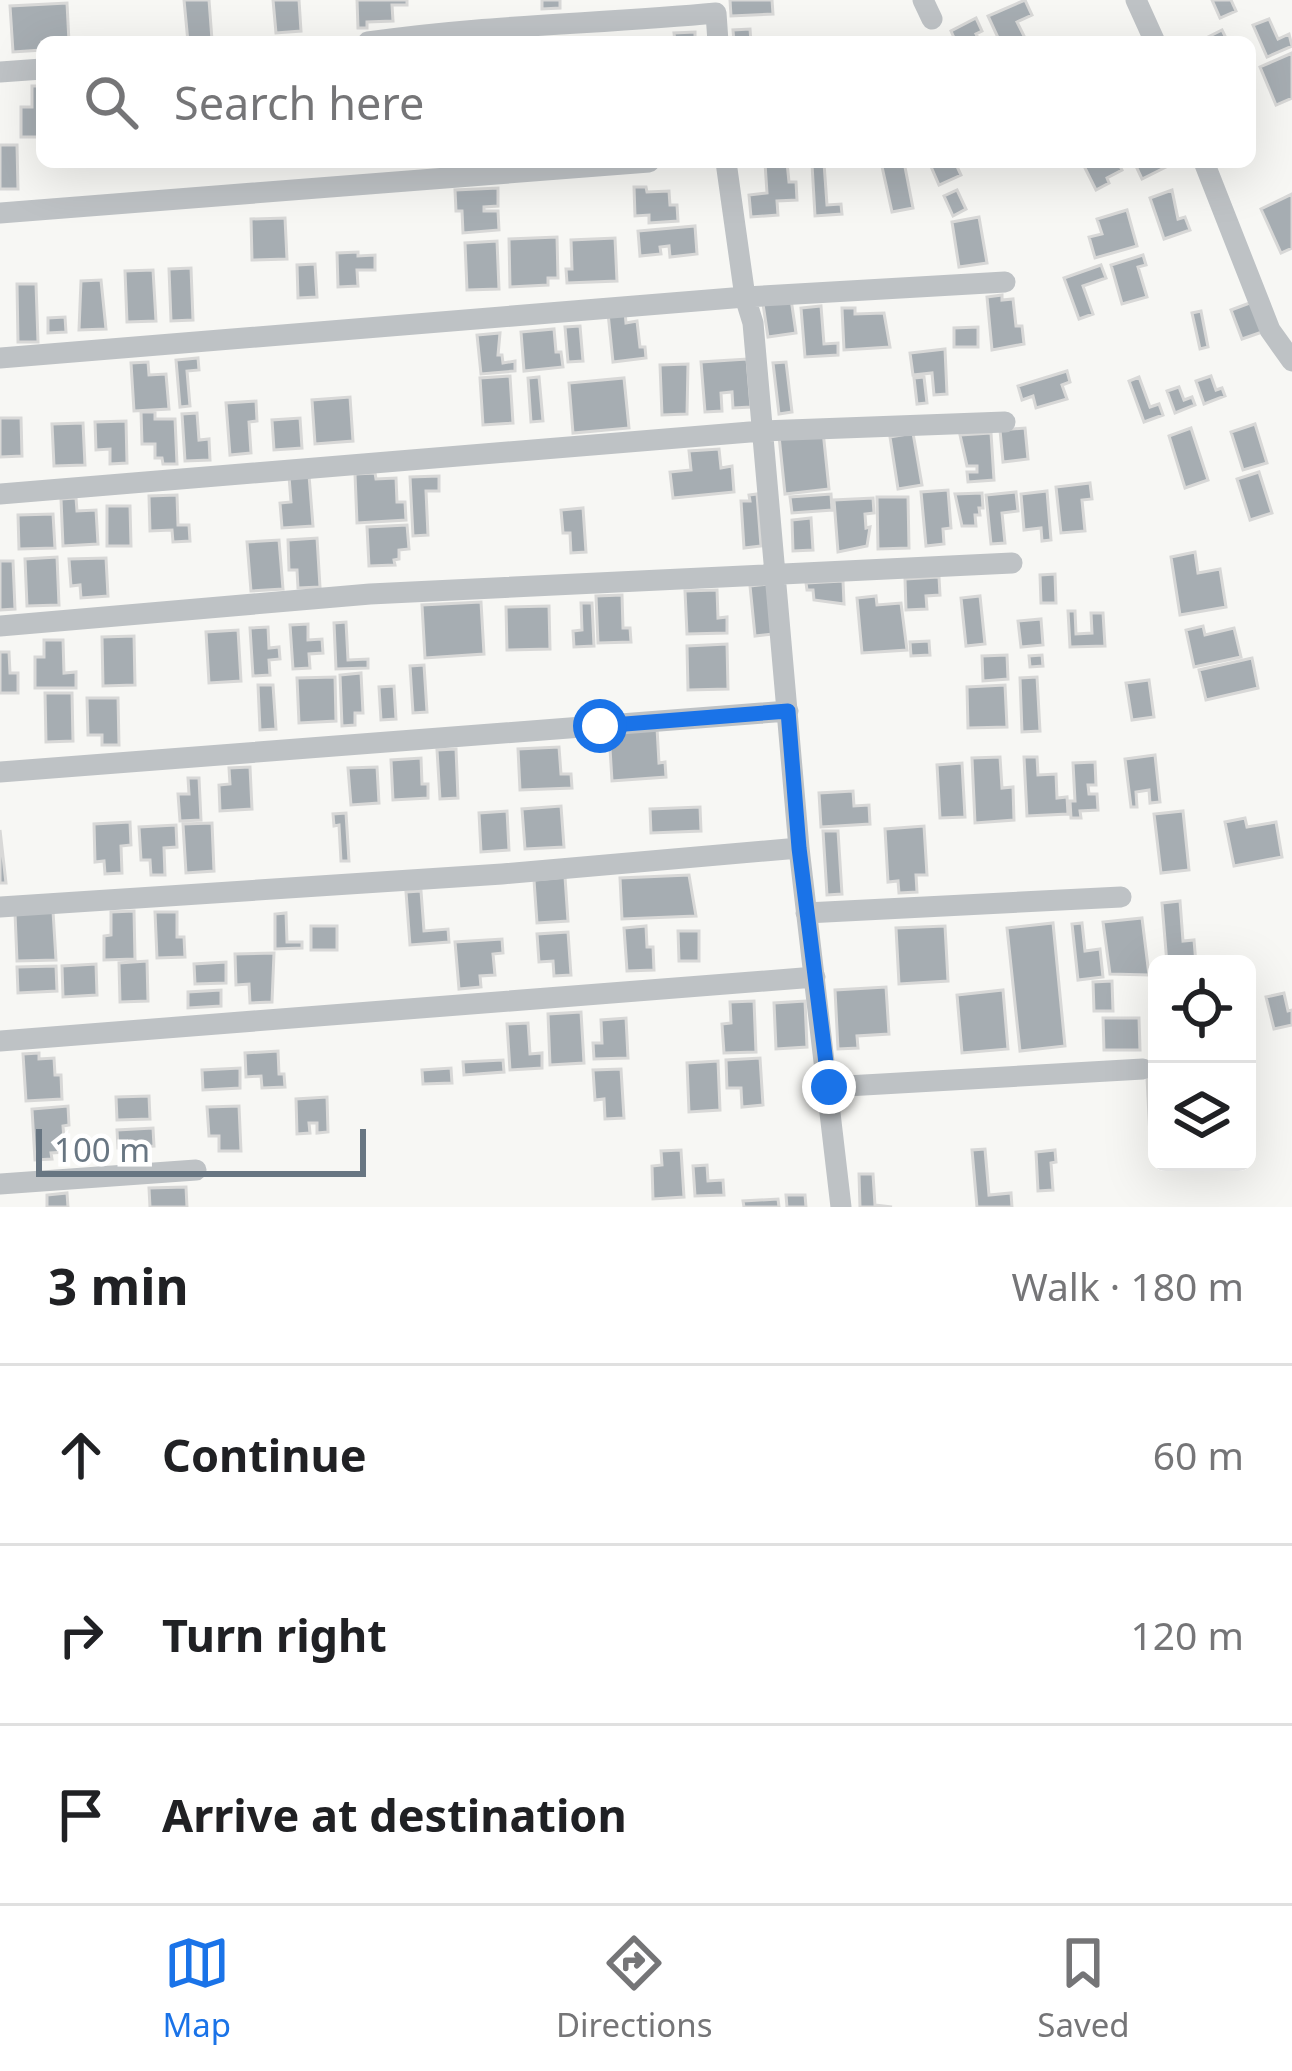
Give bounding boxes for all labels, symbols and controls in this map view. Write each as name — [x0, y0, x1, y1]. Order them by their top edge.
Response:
search box — [36, 36, 1256, 168]
icon: search — [78, 69, 144, 135]
text: Search here — [174, 72, 424, 133]
route start — [573, 699, 627, 753]
map controls — [1148, 955, 1256, 1171]
button: locate — [1148, 955, 1256, 1063]
route end — [802, 1060, 856, 1114]
button: layers — [1148, 1063, 1256, 1171]
scale bar — [36, 1123, 366, 1176]
text: 100 m — [54, 1127, 150, 1172]
text: 3 min — [48, 1250, 189, 1320]
text: Walk · 180 m — [1011, 1259, 1244, 1312]
icon: ahead — [48, 1422, 114, 1488]
text: Continue — [162, 1424, 367, 1485]
text: 60 m — [1153, 1428, 1244, 1481]
icon: right — [48, 1602, 114, 1668]
text: Turn right — [162, 1604, 387, 1665]
text: 120 m — [1130, 1608, 1244, 1661]
icon: arrive — [48, 1782, 114, 1848]
text: Arrive at destination — [162, 1784, 627, 1845]
tab: Map — [162, 1930, 231, 2047]
tab: Directions — [556, 1930, 713, 2047]
tab: Saved — [1037, 1930, 1130, 2047]

